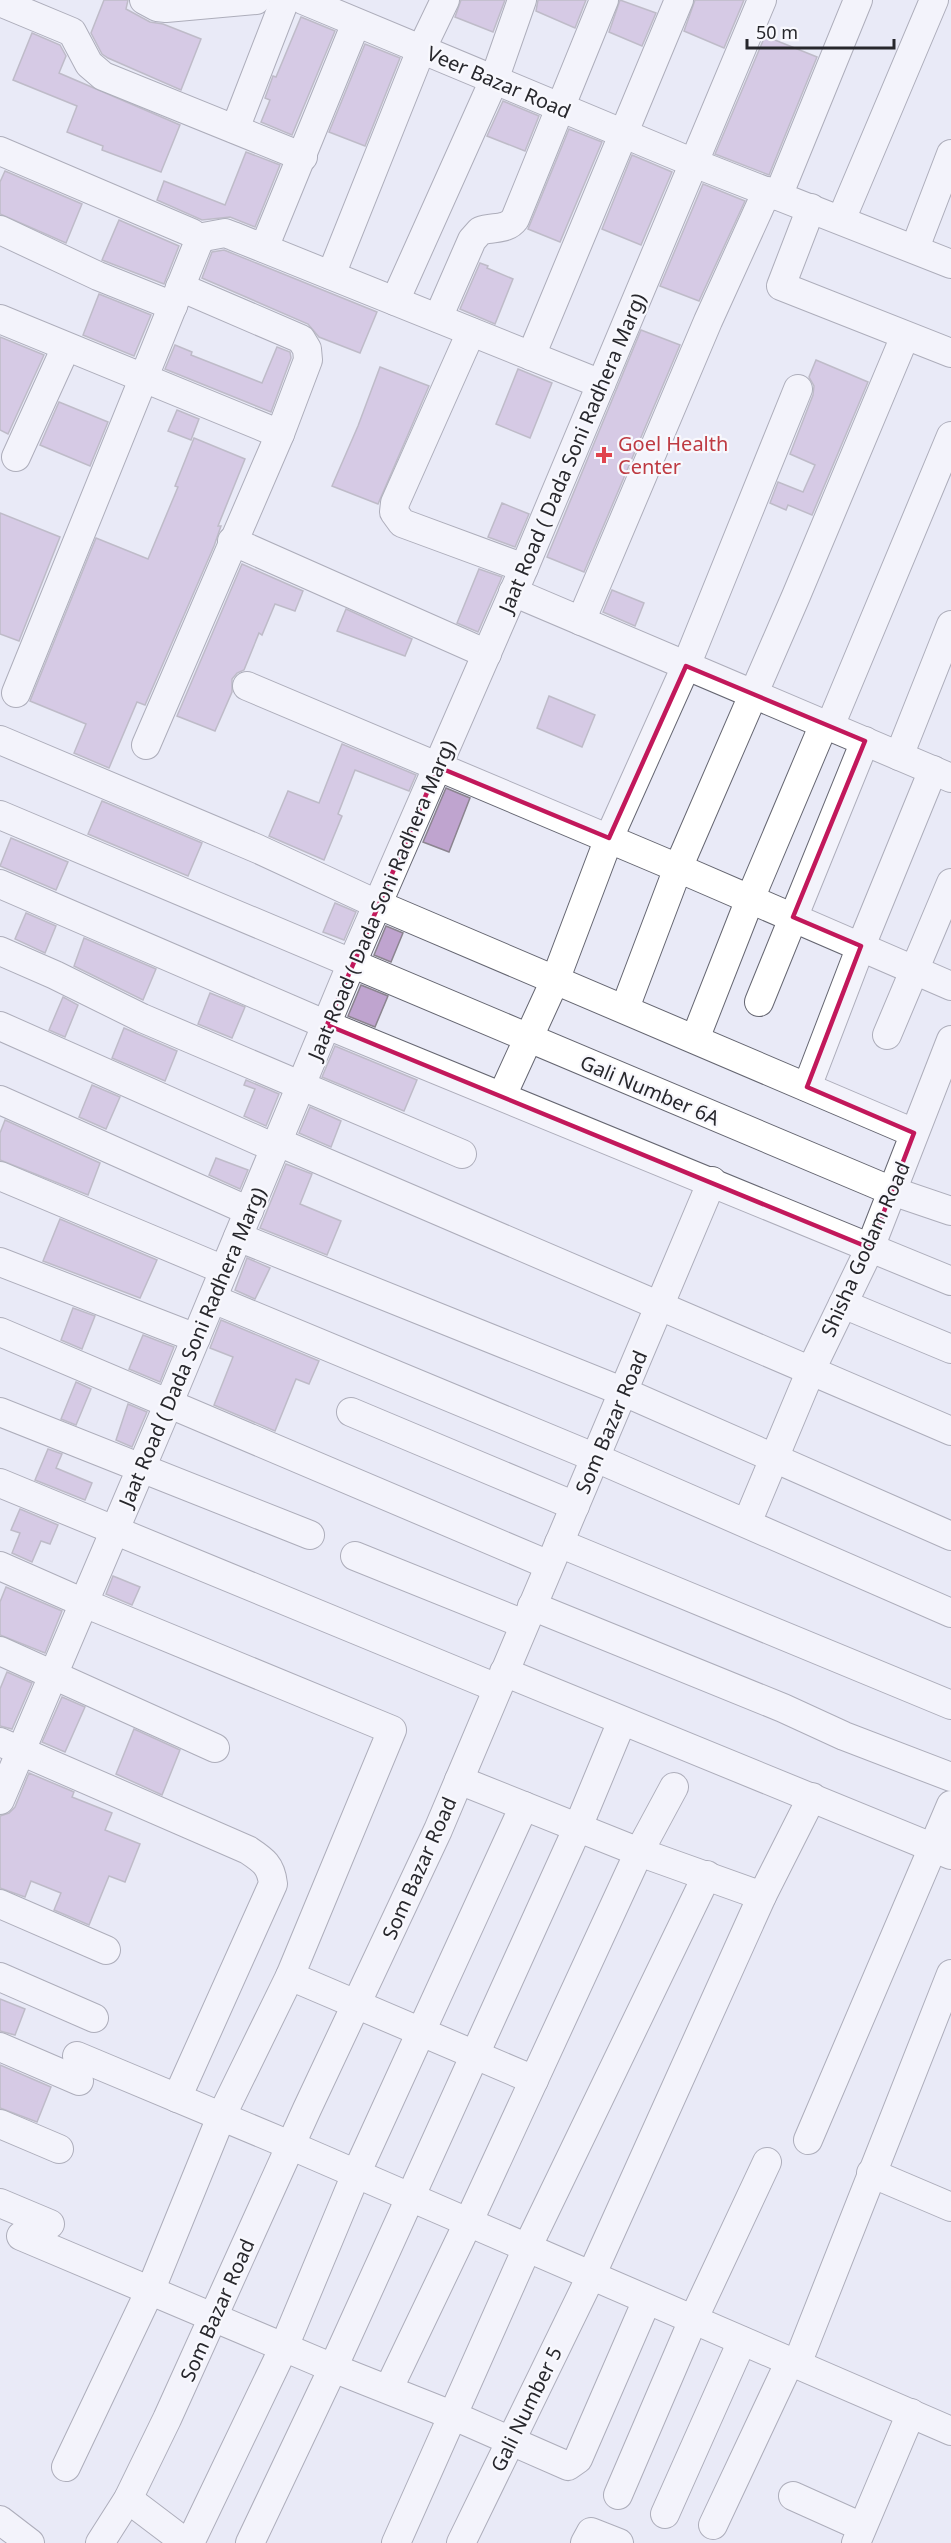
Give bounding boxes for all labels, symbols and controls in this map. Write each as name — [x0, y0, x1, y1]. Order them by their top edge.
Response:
scale bar — [747, 12, 894, 50]
text: 50 m — [756, 20, 798, 44]
street label: Veer Bazar Road — [423, 39, 575, 125]
street label: Jaat Road ( Dada Soni Radhera Marg) — [491, 289, 652, 619]
place label: Goel Health Center — [618, 430, 728, 480]
marker: Goel Health Center — [595, 446, 613, 464]
street label: Jaat Road ( Dada Soni Radhera Marg) — [300, 736, 461, 1066]
street label: Gali Number 6A — [576, 1048, 724, 1132]
street label: Shisha Godam Road — [814, 1157, 916, 1341]
street label: Jaat Road ( Dada Soni Radhera Marg) — [111, 1183, 272, 1513]
street label: Som Bazar Road — [569, 1346, 653, 1498]
street label: Som Bazar Road — [375, 1792, 463, 1944]
street label: Som Bazar Road — [173, 2234, 261, 2386]
street label: Gali Number 5 — [484, 2342, 568, 2476]

